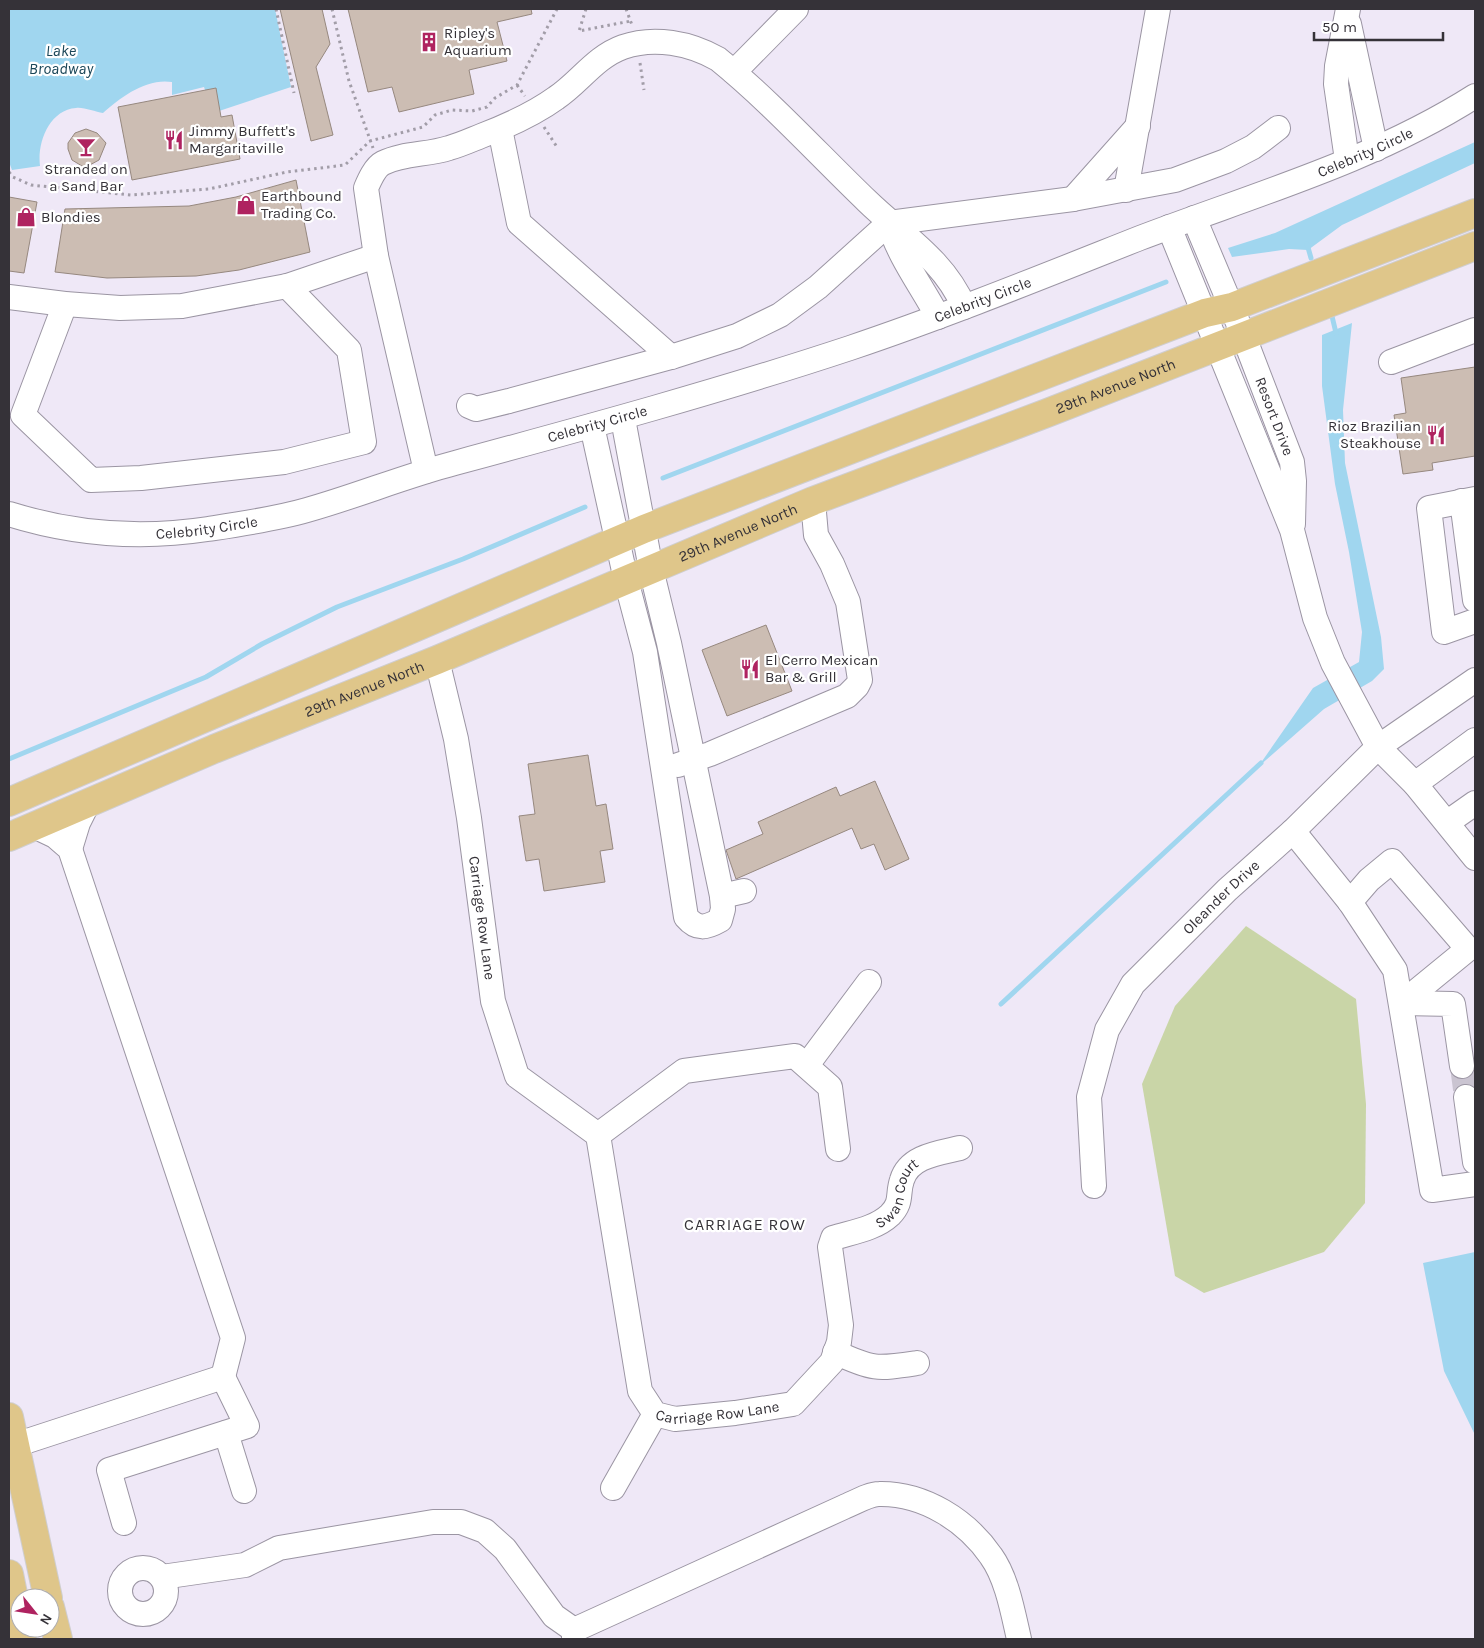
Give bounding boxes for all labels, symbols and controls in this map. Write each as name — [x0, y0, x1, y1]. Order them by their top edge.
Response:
scale bar — [1314, 10, 1443, 42]
text: 50 m — [1322, 18, 1357, 36]
place label: Ripley's Aquarium — [444, 24, 512, 59]
building icon: Ripley's Aquarium — [418, 31, 440, 53]
water label: Lake Broadway — [29, 41, 94, 78]
place label: Jimmy Buffett's Margaritaville — [189, 122, 296, 157]
street label: Celebrity Circle — [1315, 123, 1416, 181]
restaurant icon: Jimmy Buffett's Margaritaville — [163, 129, 185, 151]
bar icon: Stranded on a Sand Bar — [75, 136, 97, 158]
place label: Stranded on a Sand Bar — [44, 160, 128, 195]
place label: Earthbound Trading Co. — [261, 187, 342, 222]
shop icon: Earthbound Trading Co. — [235, 194, 257, 216]
shop icon: Blondies — [15, 206, 37, 228]
place label: Blondies — [41, 208, 101, 226]
street label: Celebrity Circle — [932, 273, 1034, 326]
street label: 29th Avenue North — [1053, 355, 1178, 418]
street label: Resort Drive — [1251, 374, 1298, 458]
street label: Celebrity Circle — [546, 401, 649, 446]
place label: Rioz Brazilian Steakhouse — [1328, 417, 1421, 452]
restaurant icon: Rioz Brazilian Steakhouse — [1425, 424, 1447, 446]
street label: 29th Avenue North — [676, 500, 800, 566]
street label: Celebrity Circle — [155, 512, 259, 543]
place label: El Cerro Mexican Bar & Grill — [765, 651, 878, 686]
street label: 29th Avenue North — [302, 657, 427, 721]
restaurant icon: El Cerro Mexican Bar & Grill — [739, 658, 761, 680]
street label: Carriage Row Lane — [465, 855, 499, 981]
street label: Oleander Drive — [1179, 856, 1263, 938]
street label: Swan Court — [872, 1154, 922, 1232]
district label: CARRIAGE ROW — [684, 1215, 806, 1234]
street label: Carriage Row Lane — [654, 1397, 781, 1428]
north arrow — [10, 1588, 60, 1638]
text: N — [36, 1611, 56, 1628]

